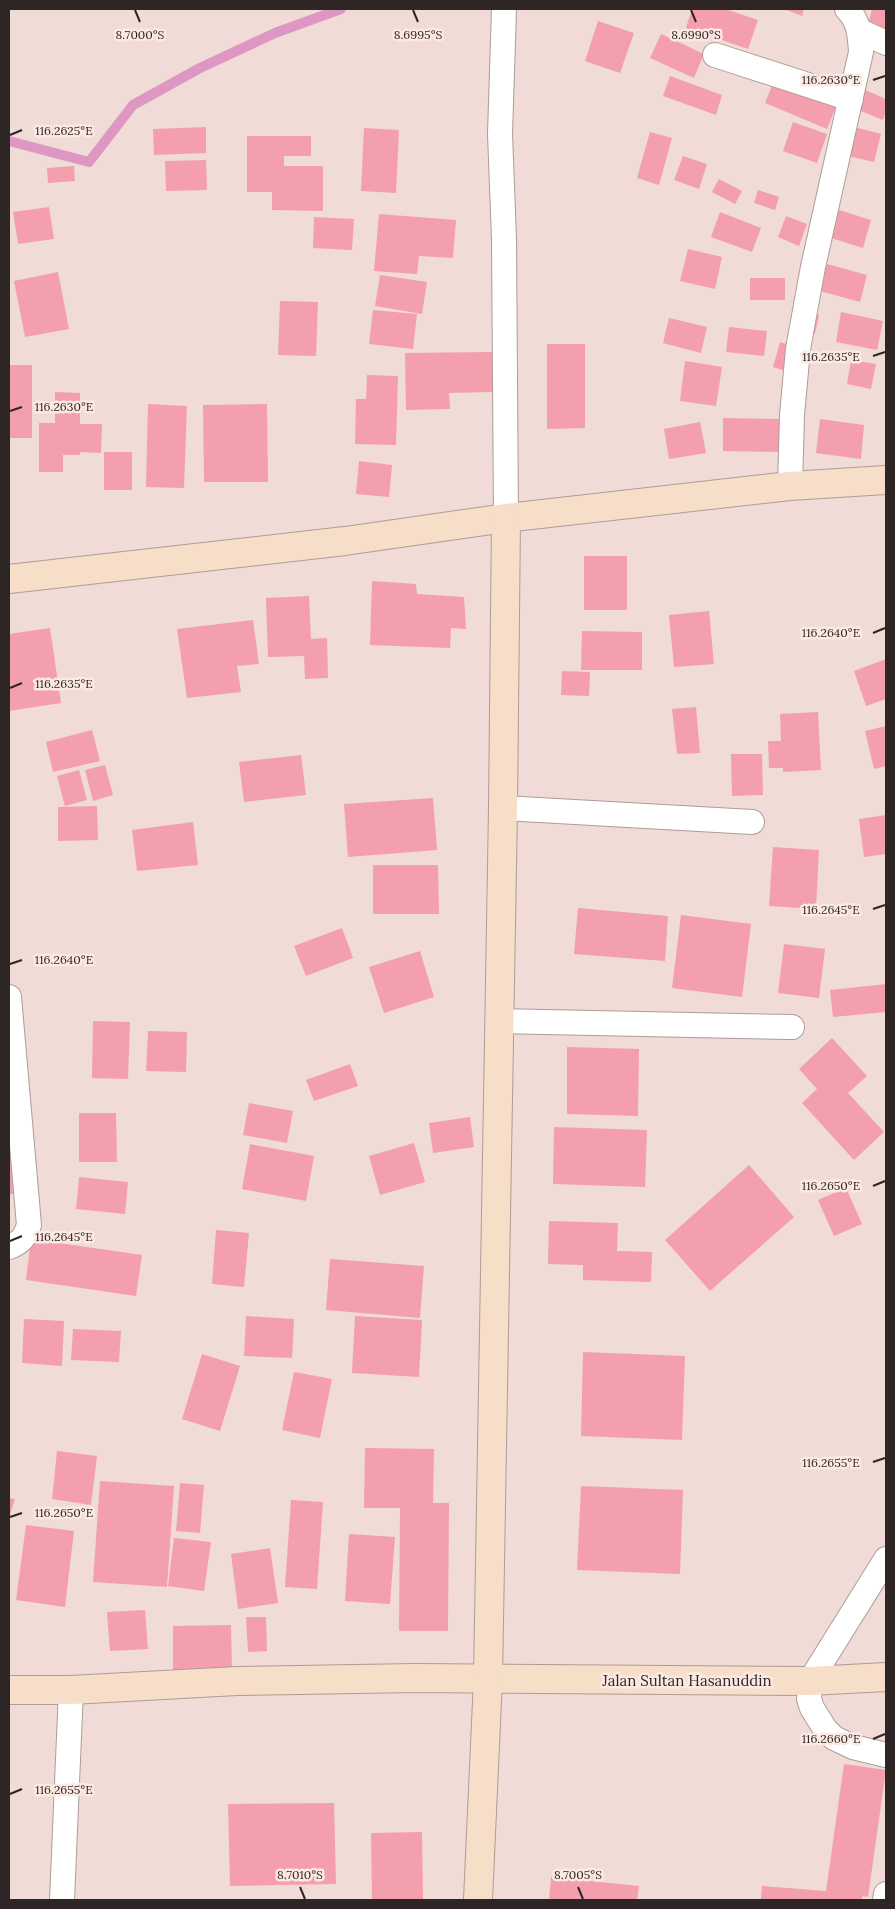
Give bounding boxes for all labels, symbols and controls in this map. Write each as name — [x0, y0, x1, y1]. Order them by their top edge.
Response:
text: 8.7000°S — [116, 27, 165, 42]
text: 8.6995°S — [394, 27, 442, 42]
text: 8.6990°S — [671, 27, 721, 42]
text: 116.2630°E — [802, 72, 860, 87]
text: 116.2625°E — [35, 123, 93, 138]
text: 116.2635°E — [802, 349, 860, 364]
text: 116.2630°E — [35, 399, 93, 414]
text: 116.2640°E — [802, 625, 860, 640]
text: 116.2635°E — [35, 676, 93, 691]
text: 116.2645°E — [802, 902, 860, 917]
text: 116.2640°E — [35, 952, 93, 967]
text: 116.2650°E — [802, 1178, 860, 1193]
text: 116.2645°E — [35, 1229, 93, 1244]
text: 116.2655°E — [802, 1455, 860, 1470]
text: 116.2650°E — [35, 1505, 93, 1520]
street label: Jalan Sultan Hasanuddin — [601, 1671, 772, 1690]
text: 116.2660°E — [802, 1731, 860, 1746]
text: 116.2655°E — [35, 1782, 93, 1797]
text: 8.7010°S — [277, 1867, 323, 1882]
text: 8.7005°S — [554, 1867, 602, 1882]

